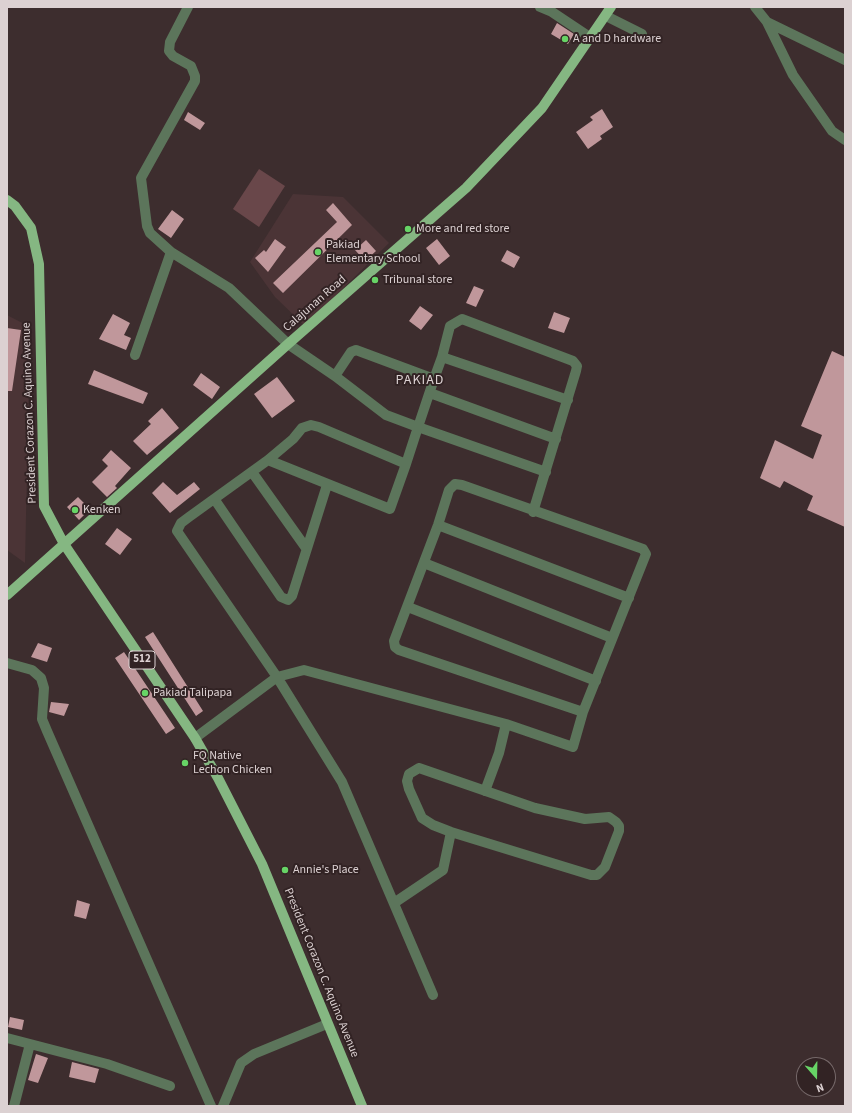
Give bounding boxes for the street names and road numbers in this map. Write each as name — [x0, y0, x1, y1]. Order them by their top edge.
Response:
street label: Calajunan Road — [281, 273, 349, 335]
street label: President Corazon C. Aquino Avenue — [20, 322, 40, 504]
road number: 512 — [129, 651, 155, 669]
street label: President Corazon C. Aquino Avenue — [280, 886, 362, 1060]

